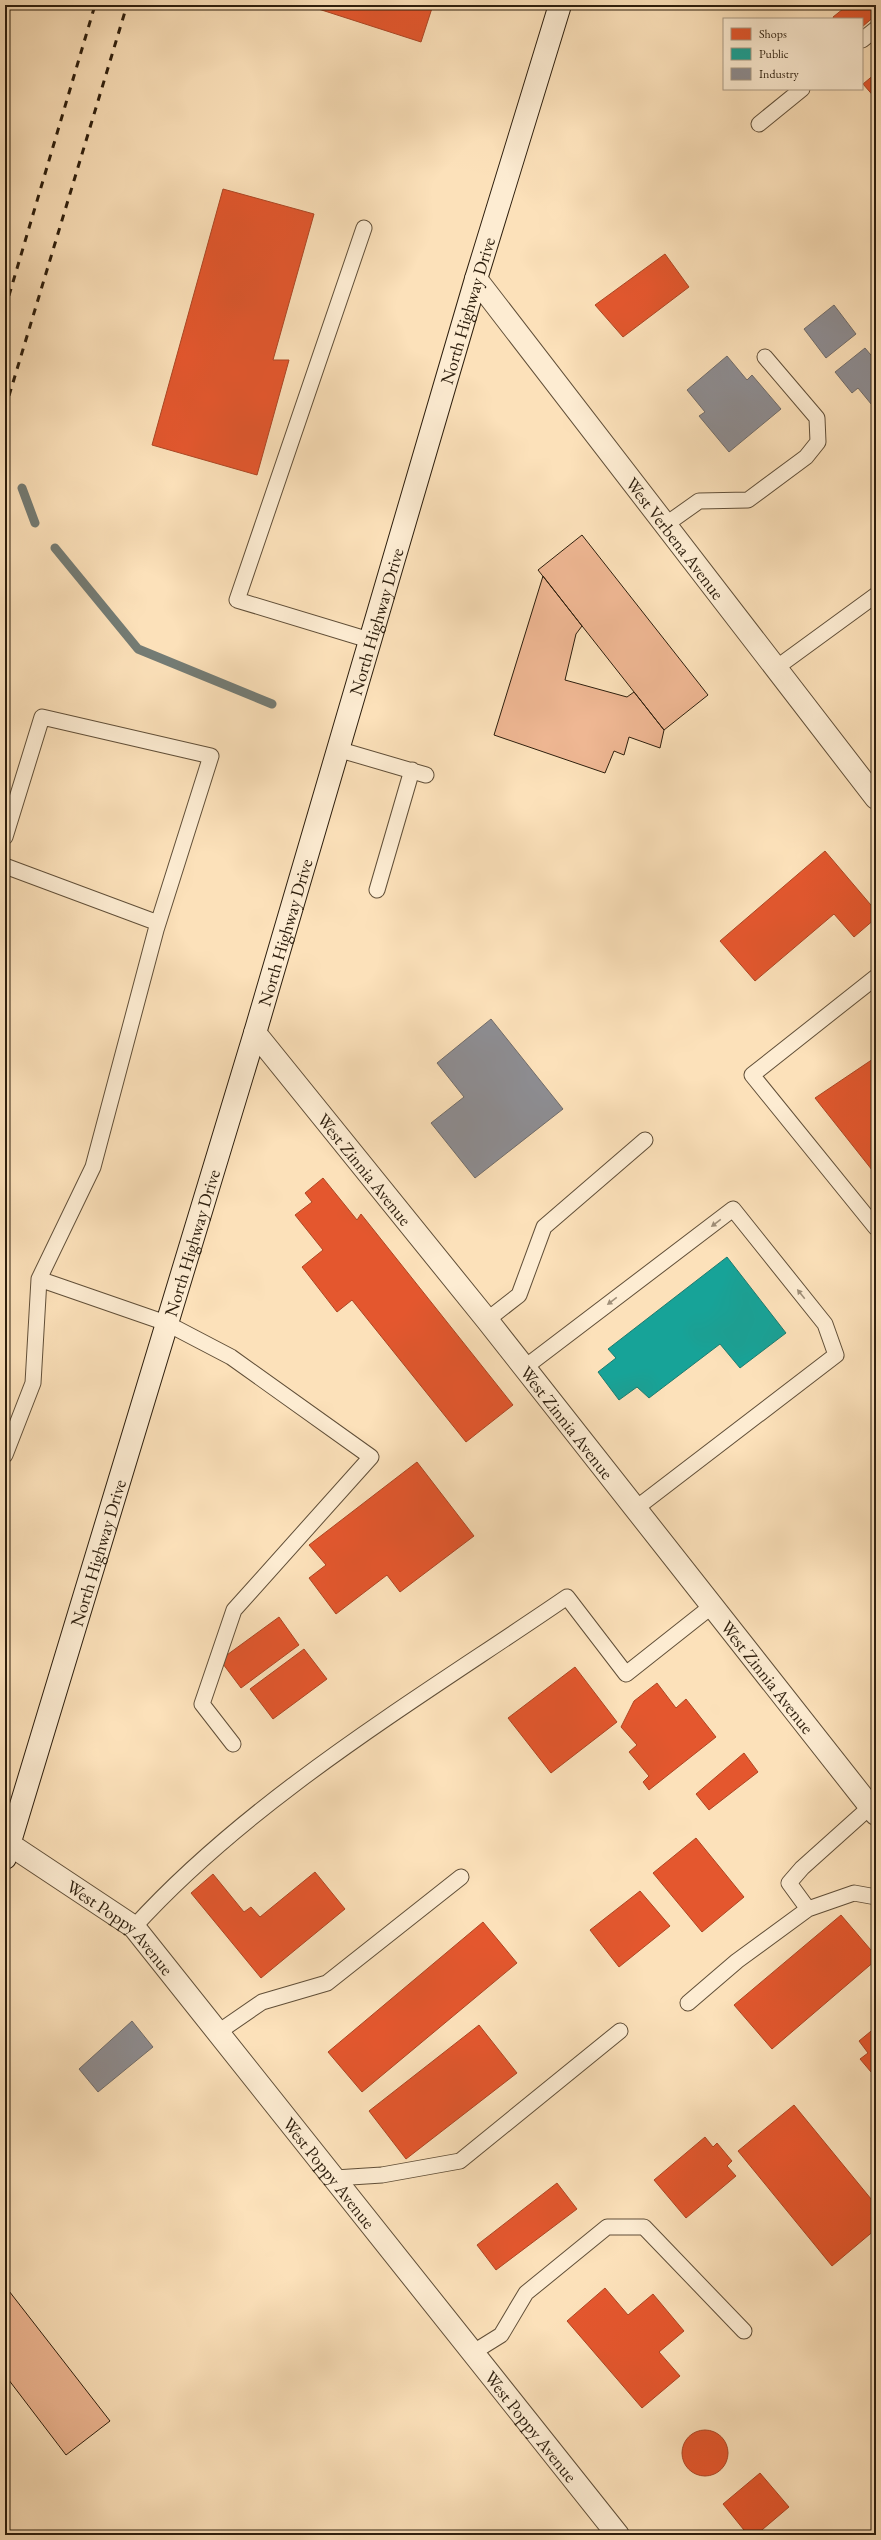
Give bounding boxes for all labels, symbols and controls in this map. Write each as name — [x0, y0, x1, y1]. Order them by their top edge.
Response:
legend — [723, 18, 863, 90]
text: Shops — [759, 26, 787, 42]
text: Public — [759, 46, 789, 62]
text: Industry — [759, 66, 799, 82]
street label: North Highway Drive — [434, 234, 500, 387]
street label: West Verbena Avenue — [621, 472, 730, 604]
street label: North Highway Drive — [343, 545, 408, 698]
street label: North Highway Drive — [252, 856, 317, 1009]
street label: West Zinnia Avenue — [313, 1108, 417, 1230]
street label: North Highway Drive — [158, 1166, 225, 1319]
one-way arrow — [710, 1219, 721, 1227]
one-way arrow — [797, 1288, 805, 1299]
one-way arrow — [607, 1297, 618, 1306]
street label: West Zinnia Avenue — [516, 1361, 619, 1483]
street label: North Highway Drive — [64, 1476, 131, 1629]
street label: West Zinnia Avenue — [716, 1615, 820, 1738]
street label: West Poppy Avenue — [63, 1874, 179, 1980]
street label: West Poppy Avenue — [278, 2112, 381, 2233]
street label: West Poppy Avenue — [480, 2366, 583, 2487]

